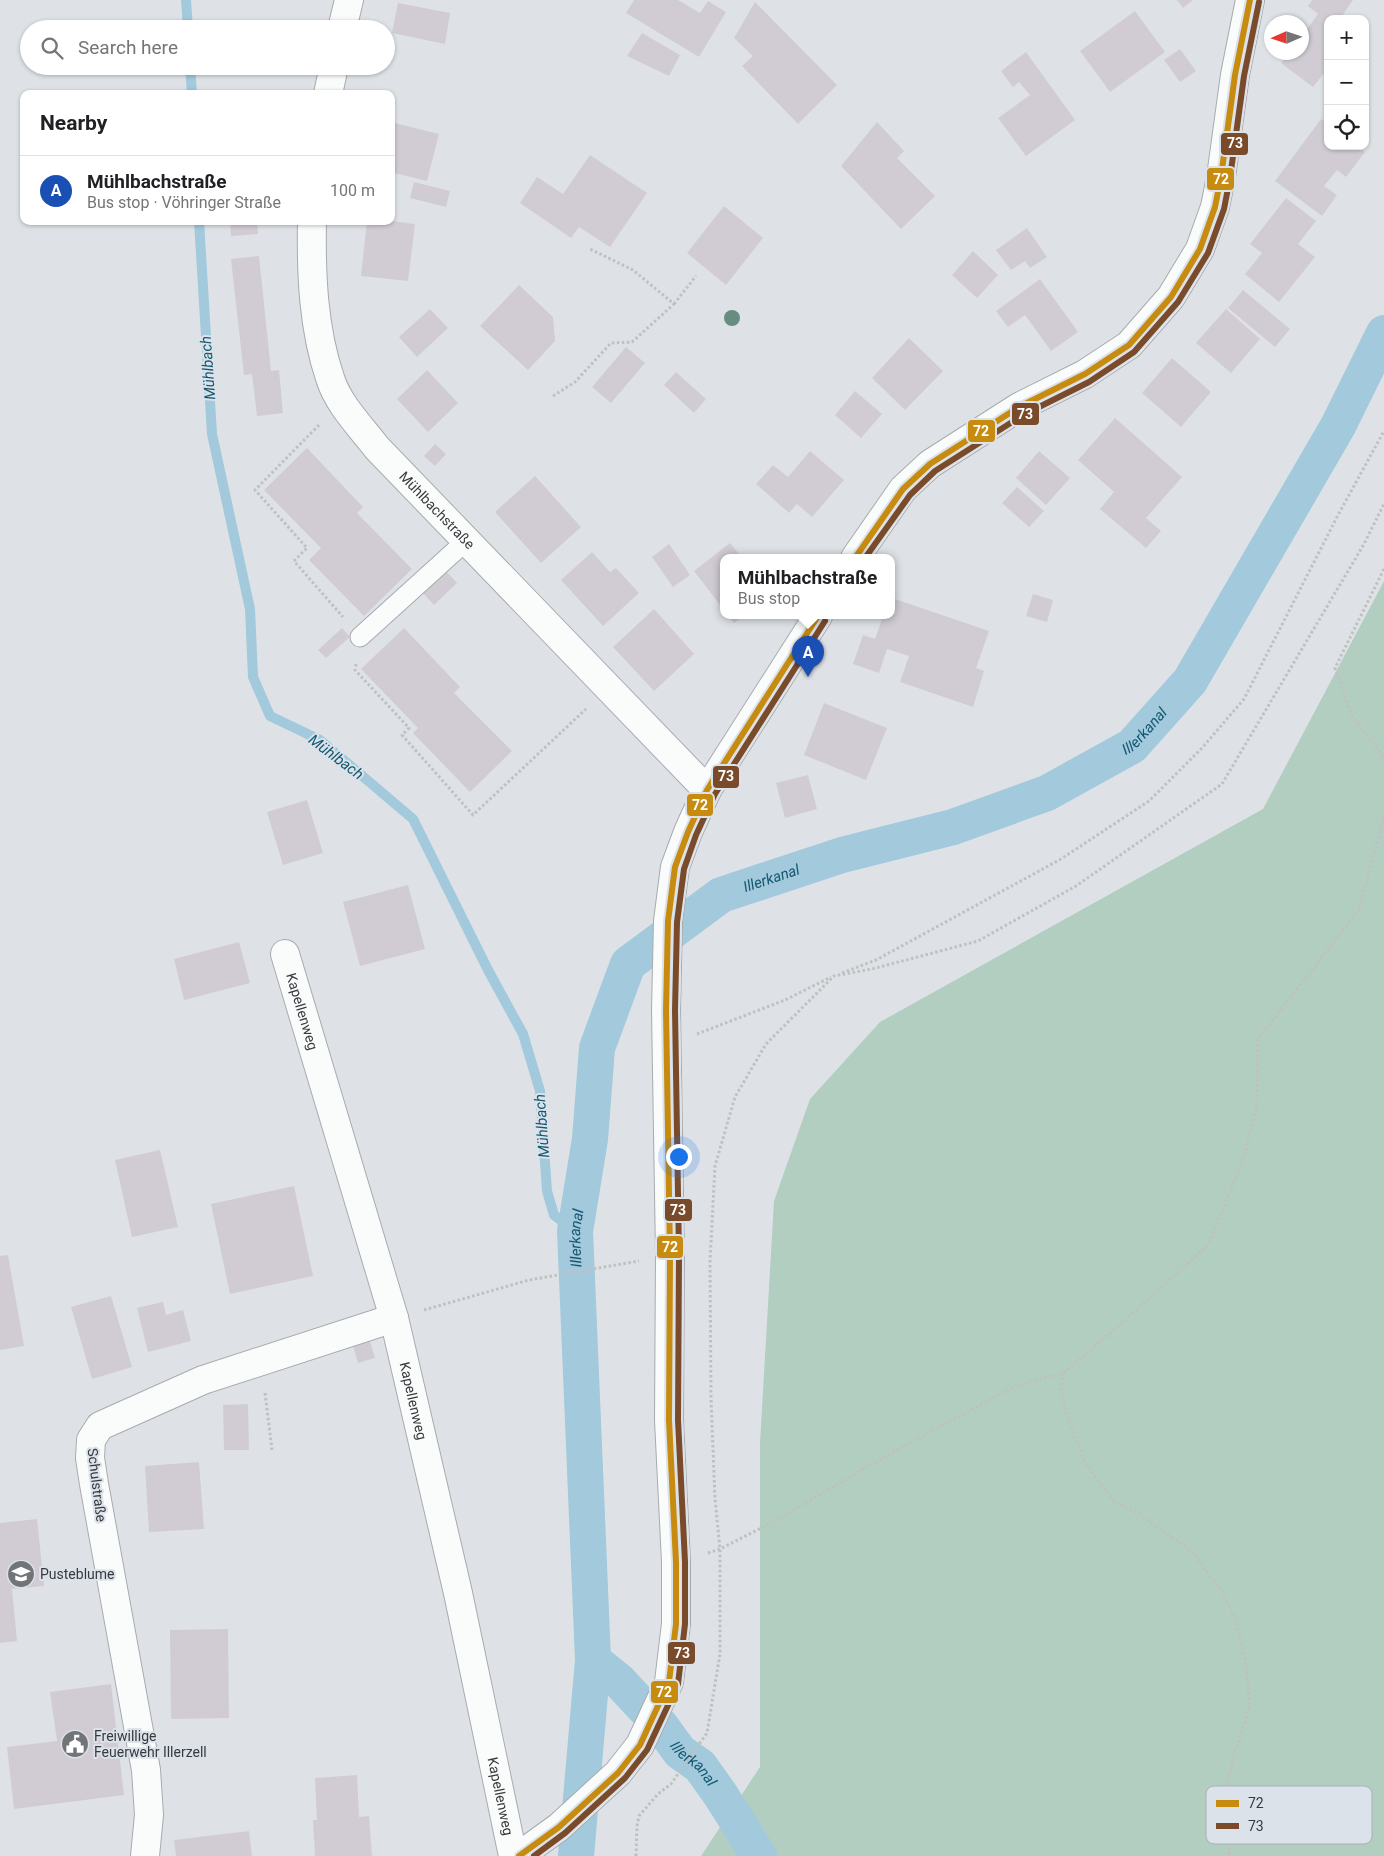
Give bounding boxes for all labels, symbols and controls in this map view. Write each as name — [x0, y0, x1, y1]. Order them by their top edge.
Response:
north arrow — [1264, 15, 1309, 60]
map controls — [1324, 15, 1369, 150]
button: + — [1324, 15, 1369, 60]
search box — [20, 20, 395, 75]
icon: search — [38, 34, 66, 62]
text: Search here — [78, 36, 178, 59]
button: − — [1324, 60, 1369, 105]
button: locate — [1324, 105, 1369, 150]
text: Nearby — [40, 111, 107, 135]
line badge: 73 — [1220, 132, 1249, 156]
text: 73 — [1227, 135, 1243, 151]
line badge: 72 — [1206, 167, 1235, 191]
text: Mühlbachstraße — [87, 170, 227, 193]
text: 72 — [1213, 171, 1229, 187]
text: A — [51, 181, 61, 200]
text: 100 m — [330, 181, 375, 200]
text: Bus stop · Vöhringer Straße — [87, 193, 281, 212]
water label: Mühlbach — [197, 335, 219, 401]
line badge: 73 — [1011, 402, 1040, 426]
text: 73 — [1017, 406, 1033, 422]
line badge: 72 — [967, 419, 996, 443]
text: 72 — [973, 423, 989, 439]
street label: Mühlbachstraße — [396, 468, 478, 552]
popup — [720, 554, 895, 619]
text: Mühlbachstraße — [738, 566, 877, 589]
text: Bus stop — [738, 589, 800, 608]
pin: A — [792, 636, 824, 677]
water label: Illerkanal — [1119, 704, 1171, 759]
water label: Mühlbach — [305, 731, 367, 783]
line badge: 73 — [712, 765, 740, 789]
text: 73 — [718, 768, 734, 784]
line badge: 72 — [686, 793, 714, 817]
text: 72 — [692, 797, 708, 813]
water label: Illerkanal — [741, 860, 802, 896]
street label: Kapellenweg — [283, 971, 321, 1052]
water label: Mühlbach — [531, 1093, 553, 1159]
your location — [666, 1144, 692, 1170]
line badge: 73 — [664, 1198, 693, 1222]
text: 73 — [670, 1202, 686, 1218]
water label: Illerkanal — [566, 1207, 588, 1268]
line badge: 72 — [656, 1235, 684, 1259]
text: 72 — [662, 1239, 678, 1255]
street label: Kapellenweg — [396, 1360, 430, 1441]
street label: Schulstraße — [85, 1447, 109, 1523]
school or university icon: Pusteblume — [6, 1559, 36, 1589]
place label: Pusteblume — [40, 1566, 114, 1582]
line badge: 73 — [667, 1641, 696, 1665]
text: 73 — [674, 1645, 690, 1661]
line badge: 72 — [650, 1680, 679, 1704]
text: 72 — [656, 1684, 672, 1700]
place label: Freiwillige Feuerwehr Illerzell — [94, 1728, 207, 1760]
public building icon: Freiwillige Feuerwehr Illerzell — [60, 1729, 90, 1759]
water label: Illerkanal — [666, 1737, 721, 1790]
street label: Kapellenweg — [485, 1756, 516, 1837]
legend — [1206, 1786, 1372, 1844]
text: 72 — [1248, 1795, 1264, 1811]
text: 73 — [1248, 1818, 1264, 1834]

